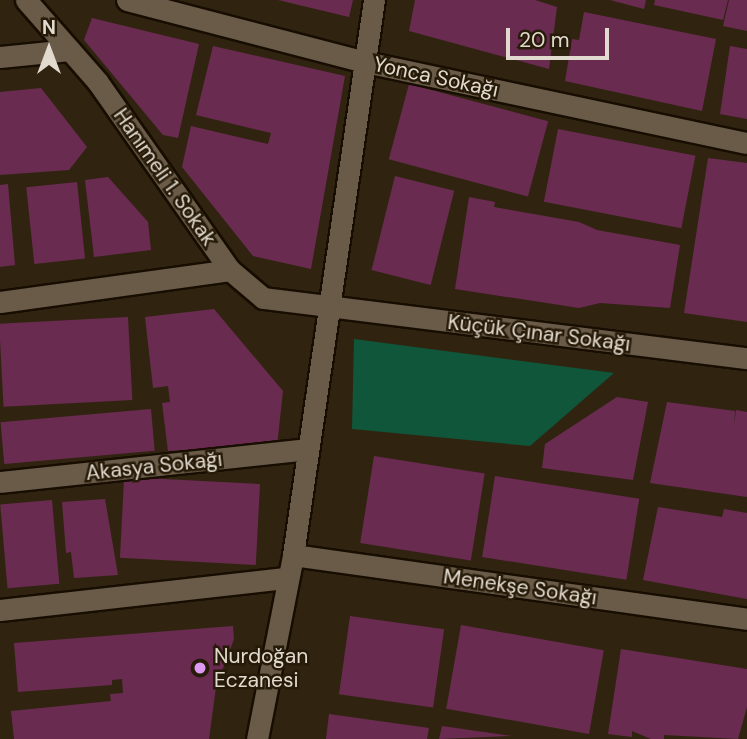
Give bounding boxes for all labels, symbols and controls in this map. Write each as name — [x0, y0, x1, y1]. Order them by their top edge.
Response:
north arrow — [14, 14, 84, 84]
scale bar — [509, 14, 612, 58]
text: N — [42, 15, 56, 40]
text: 20 m — [519, 26, 570, 54]
street label: Yonca Sokağı — [371, 51, 501, 103]
street label: Hanımeli 1. Sokak — [108, 103, 222, 251]
street label: Küçük Çınar Sokağı — [446, 309, 632, 357]
street label: Akasya Sokağı — [85, 446, 223, 486]
street label: Menekşe Sokağı — [442, 564, 598, 610]
place label: Nurdoğan Eczanesi — [214, 643, 308, 693]
marker: Nurdoğan Eczanesi — [192, 660, 208, 676]

